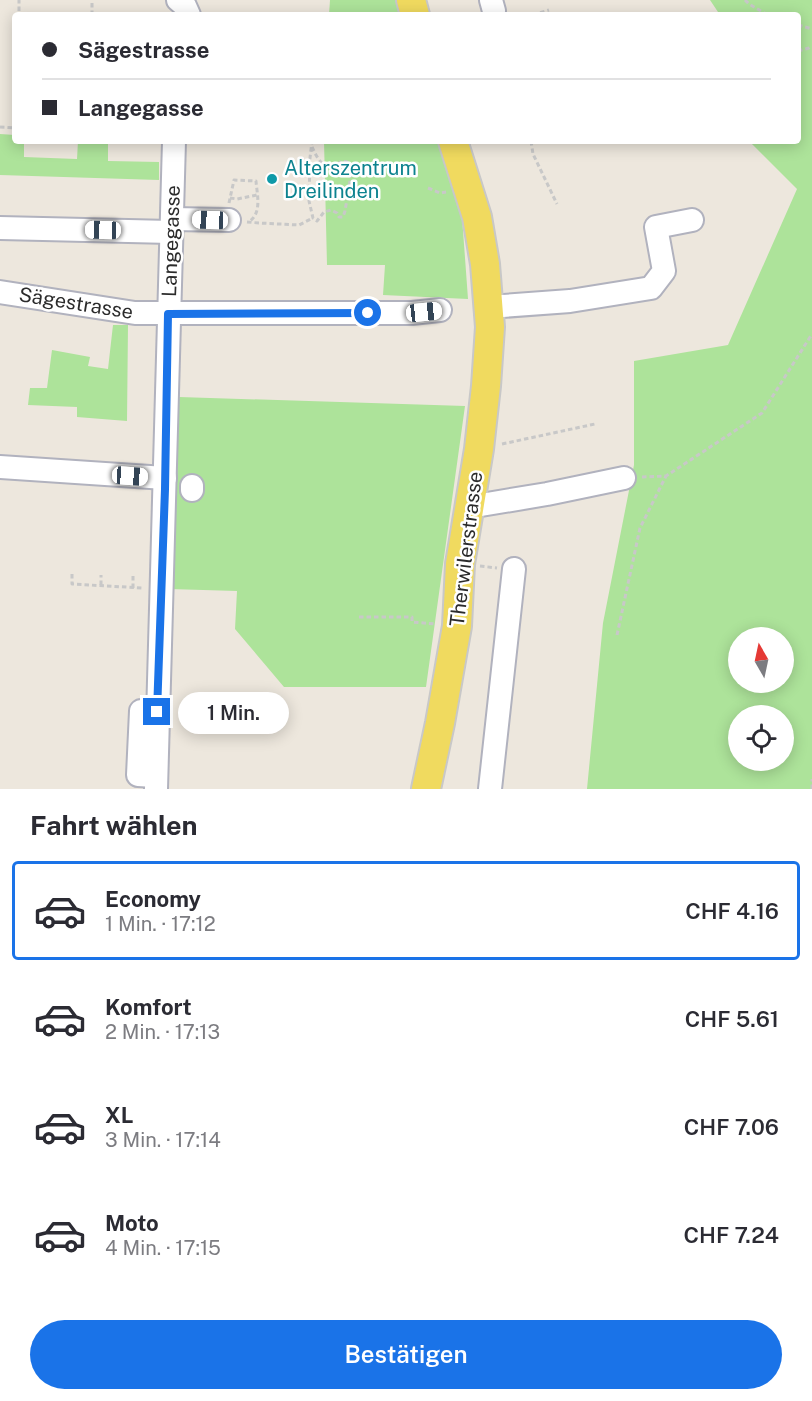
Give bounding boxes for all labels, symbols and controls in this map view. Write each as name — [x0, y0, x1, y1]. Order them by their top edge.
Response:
text: Sägestrasse — [78, 37, 209, 63]
text: Langegasse — [78, 95, 204, 121]
place label: Alterszentrum Dreilinden — [284, 156, 417, 203]
marker: Alterszentrum Dreilinden — [265, 172, 279, 186]
street label: Langegasse — [157, 185, 185, 297]
car — [192, 210, 228, 230]
car — [85, 221, 121, 239]
street label: Sägestrasse — [17, 282, 135, 324]
route start — [354, 299, 381, 326]
car — [405, 301, 443, 323]
car — [111, 466, 149, 486]
street label: Therwilerstrasse — [445, 470, 487, 628]
north arrow — [728, 627, 794, 693]
map controls — [728, 627, 794, 771]
callout: 1 Min. — [178, 691, 289, 733]
route end — [143, 698, 170, 725]
text: 1 Min. — [207, 701, 260, 725]
button: locate — [728, 705, 794, 771]
text: Fahrt wählen — [30, 809, 198, 841]
icon: car — [33, 884, 87, 938]
text: Economy — [105, 886, 201, 912]
text: CHF 4.16 — [685, 898, 779, 924]
text: 1 Min. · 17:12 — [105, 912, 216, 936]
icon: car — [33, 992, 87, 1046]
text: Komfort — [105, 994, 192, 1020]
text: CHF 5.61 — [685, 1006, 779, 1032]
text: 2 Min. · 17:13 — [105, 1020, 220, 1044]
icon: car — [33, 1100, 87, 1154]
text: XL — [105, 1102, 133, 1128]
text: CHF 7.06 — [684, 1114, 779, 1140]
text: 3 Min. · 17:14 — [105, 1128, 221, 1152]
icon: car — [33, 1208, 87, 1262]
text: Moto — [105, 1210, 159, 1236]
text: CHF 7.24 — [684, 1222, 779, 1248]
text: 4 Min. · 17:15 — [105, 1236, 221, 1260]
button: Bestätigen — [30, 1320, 782, 1389]

